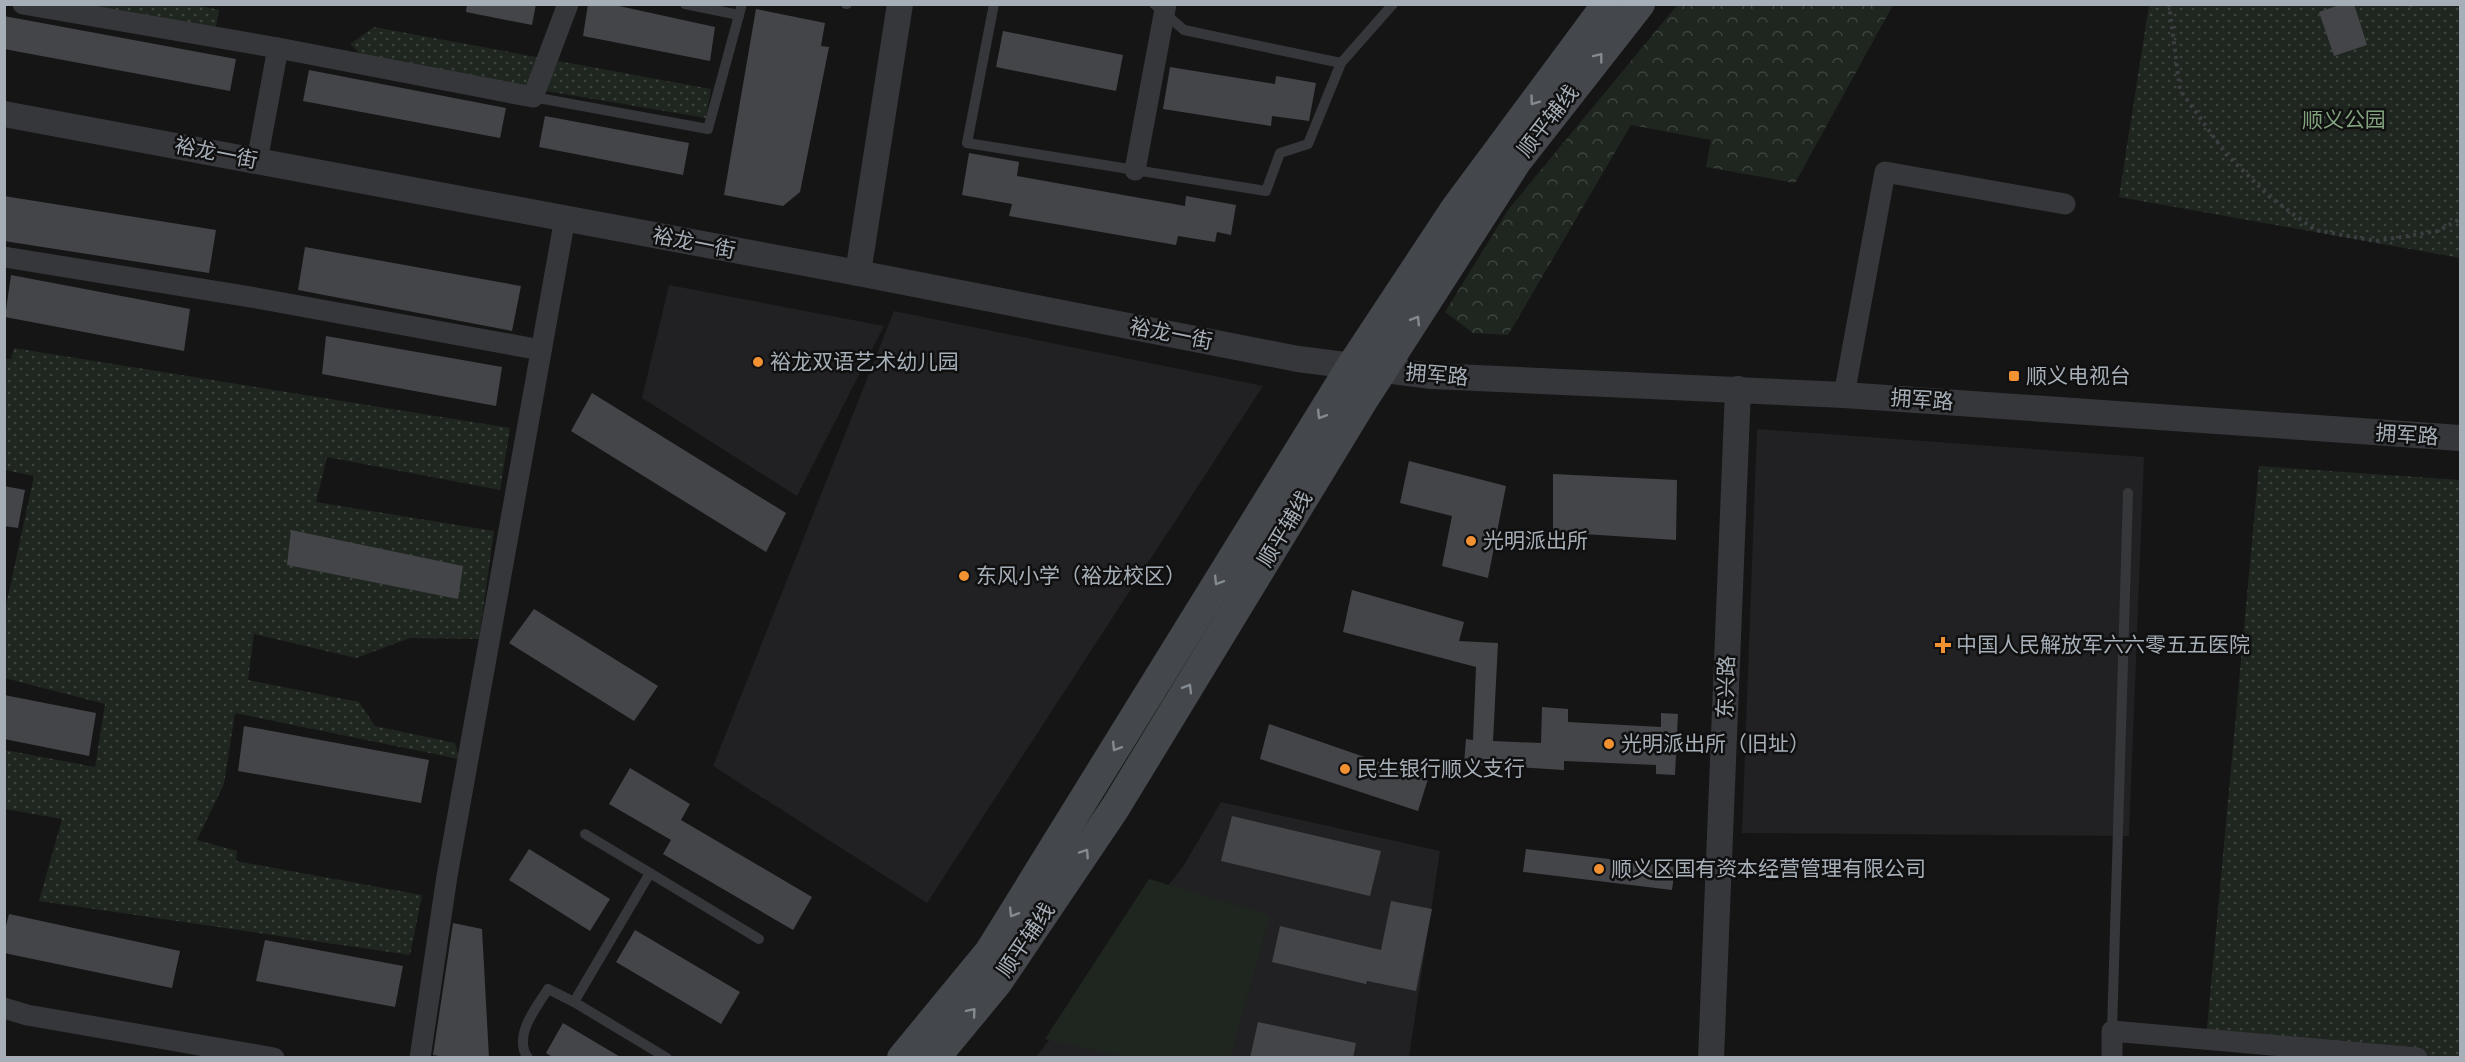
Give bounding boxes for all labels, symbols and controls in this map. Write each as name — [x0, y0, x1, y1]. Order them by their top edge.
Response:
one-way arrow — [1591, 53, 1602, 64]
street label: 顺平辅线 — [1513, 81, 1584, 162]
one-way arrow — [1530, 95, 1541, 106]
park label: 顺义公园 — [2302, 108, 2386, 133]
street label: 裕龙一街 — [172, 133, 260, 174]
street label: 裕龙一街 — [650, 223, 738, 264]
street label: 裕龙一街 — [1127, 314, 1215, 355]
one-way arrow — [1408, 316, 1420, 326]
place label: 裕龙双语艺术幼儿园 — [770, 350, 959, 375]
marker: 裕龙双语艺术幼儿园 — [751, 355, 765, 369]
street label: 拥军路 — [1404, 360, 1469, 391]
place label: 顺义电视台 — [2026, 364, 2131, 389]
marker: 顺义电视台 — [2007, 369, 2021, 383]
street label: 拥军路 — [1890, 386, 1954, 415]
one-way arrow — [1316, 409, 1328, 419]
street label: 拥军路 — [2375, 421, 2439, 450]
street label: 顺平辅线 — [1253, 487, 1318, 572]
place label: 光明派出所 — [1483, 529, 1588, 554]
marker: 光明派出所 — [1464, 534, 1478, 548]
place label: 东风小学（裕龙校区） — [976, 564, 1186, 589]
marker: 东风小学（裕龙校区） — [957, 569, 971, 583]
one-way arrow — [1214, 575, 1226, 585]
place label: 中国人民解放军六六零五五医院 — [1956, 633, 2250, 658]
marker: 中国人民解放军六六零五五医院 — [1934, 636, 1952, 654]
street label: 东兴路 — [1713, 655, 1740, 719]
one-way arrow — [1181, 684, 1193, 694]
place label: 光明派出所（旧址） — [1621, 732, 1810, 757]
marker: 光明派出所（旧址） — [1602, 737, 1616, 751]
one-way arrow — [1112, 740, 1123, 751]
place label: 民生银行顺义支行 — [1357, 757, 1525, 782]
marker: 民生银行顺义支行 — [1338, 762, 1352, 776]
one-way arrow — [1078, 849, 1089, 860]
place label: 顺义区国有资本经营管理有限公司 — [1611, 857, 1926, 882]
marker: 顺义区国有资本经营管理有限公司 — [1592, 862, 1606, 876]
street label: 顺平辅线 — [993, 898, 1060, 982]
one-way arrow — [1009, 907, 1021, 917]
one-way arrow — [965, 1008, 976, 1019]

